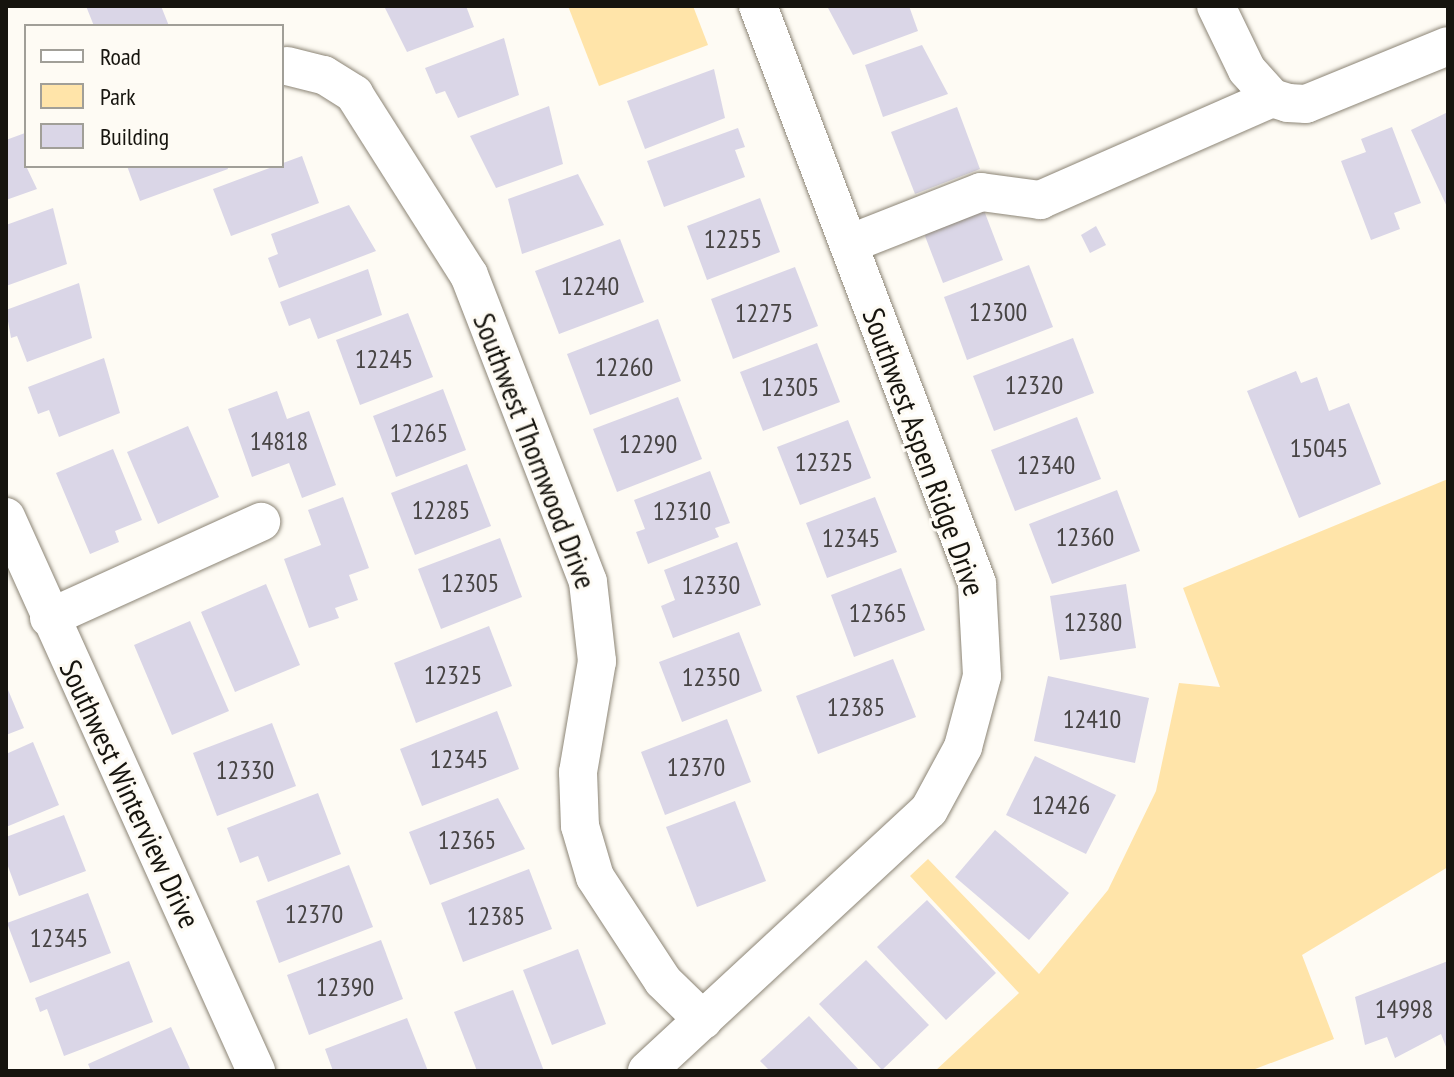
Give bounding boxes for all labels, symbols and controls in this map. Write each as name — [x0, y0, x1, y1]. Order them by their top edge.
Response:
legend — [24, 24, 284, 168]
text: Road — [100, 41, 141, 72]
text: Park — [100, 81, 136, 112]
text: Building — [100, 121, 169, 152]
house number: 12255 — [704, 223, 762, 255]
house number: 12240 — [561, 270, 619, 302]
house number: 12300 — [969, 296, 1027, 328]
house number: 12275 — [735, 297, 793, 329]
street label: Southwest Aspen Ridge Drive — [855, 303, 993, 601]
street label: Southwest Thornwood Drive — [466, 308, 604, 594]
house number: 12245 — [355, 343, 413, 375]
house number: 12260 — [595, 351, 653, 383]
house number: 12320 — [1005, 369, 1063, 401]
house number: 12305 — [761, 371, 819, 403]
house number: 12265 — [390, 417, 448, 449]
house number: 14818 — [250, 425, 308, 457]
house number: 12290 — [619, 428, 677, 460]
house number: 15045 — [1290, 432, 1348, 464]
house number: 12325 — [795, 446, 853, 478]
house number: 12340 — [1017, 449, 1075, 481]
house number: 12285 — [412, 494, 470, 526]
house number: 12310 — [653, 495, 711, 527]
house number: 12360 — [1056, 521, 1114, 553]
house number: 12345 — [822, 522, 880, 554]
house number: 12305 — [441, 567, 499, 599]
house number: 12330 — [682, 569, 740, 601]
house number: 12365 — [849, 597, 907, 629]
house number: 12380 — [1064, 606, 1122, 638]
street label: Southwest Winterview Drive — [52, 654, 208, 934]
house number: 12325 — [424, 659, 482, 691]
house number: 12350 — [682, 661, 740, 693]
house number: 12385 — [827, 691, 885, 723]
house number: 12410 — [1063, 703, 1121, 735]
house number: 12345 — [430, 743, 488, 775]
house number: 12370 — [667, 751, 725, 783]
house number: 12330 — [216, 754, 274, 786]
house number: 12426 — [1032, 789, 1090, 821]
house number: 12365 — [438, 824, 496, 856]
house number: 12370 — [285, 898, 343, 930]
house number: 12385 — [467, 900, 525, 932]
house number: 12345 — [30, 922, 88, 954]
house number: 12390 — [316, 971, 374, 1003]
house number: 14998 — [1375, 993, 1433, 1025]

